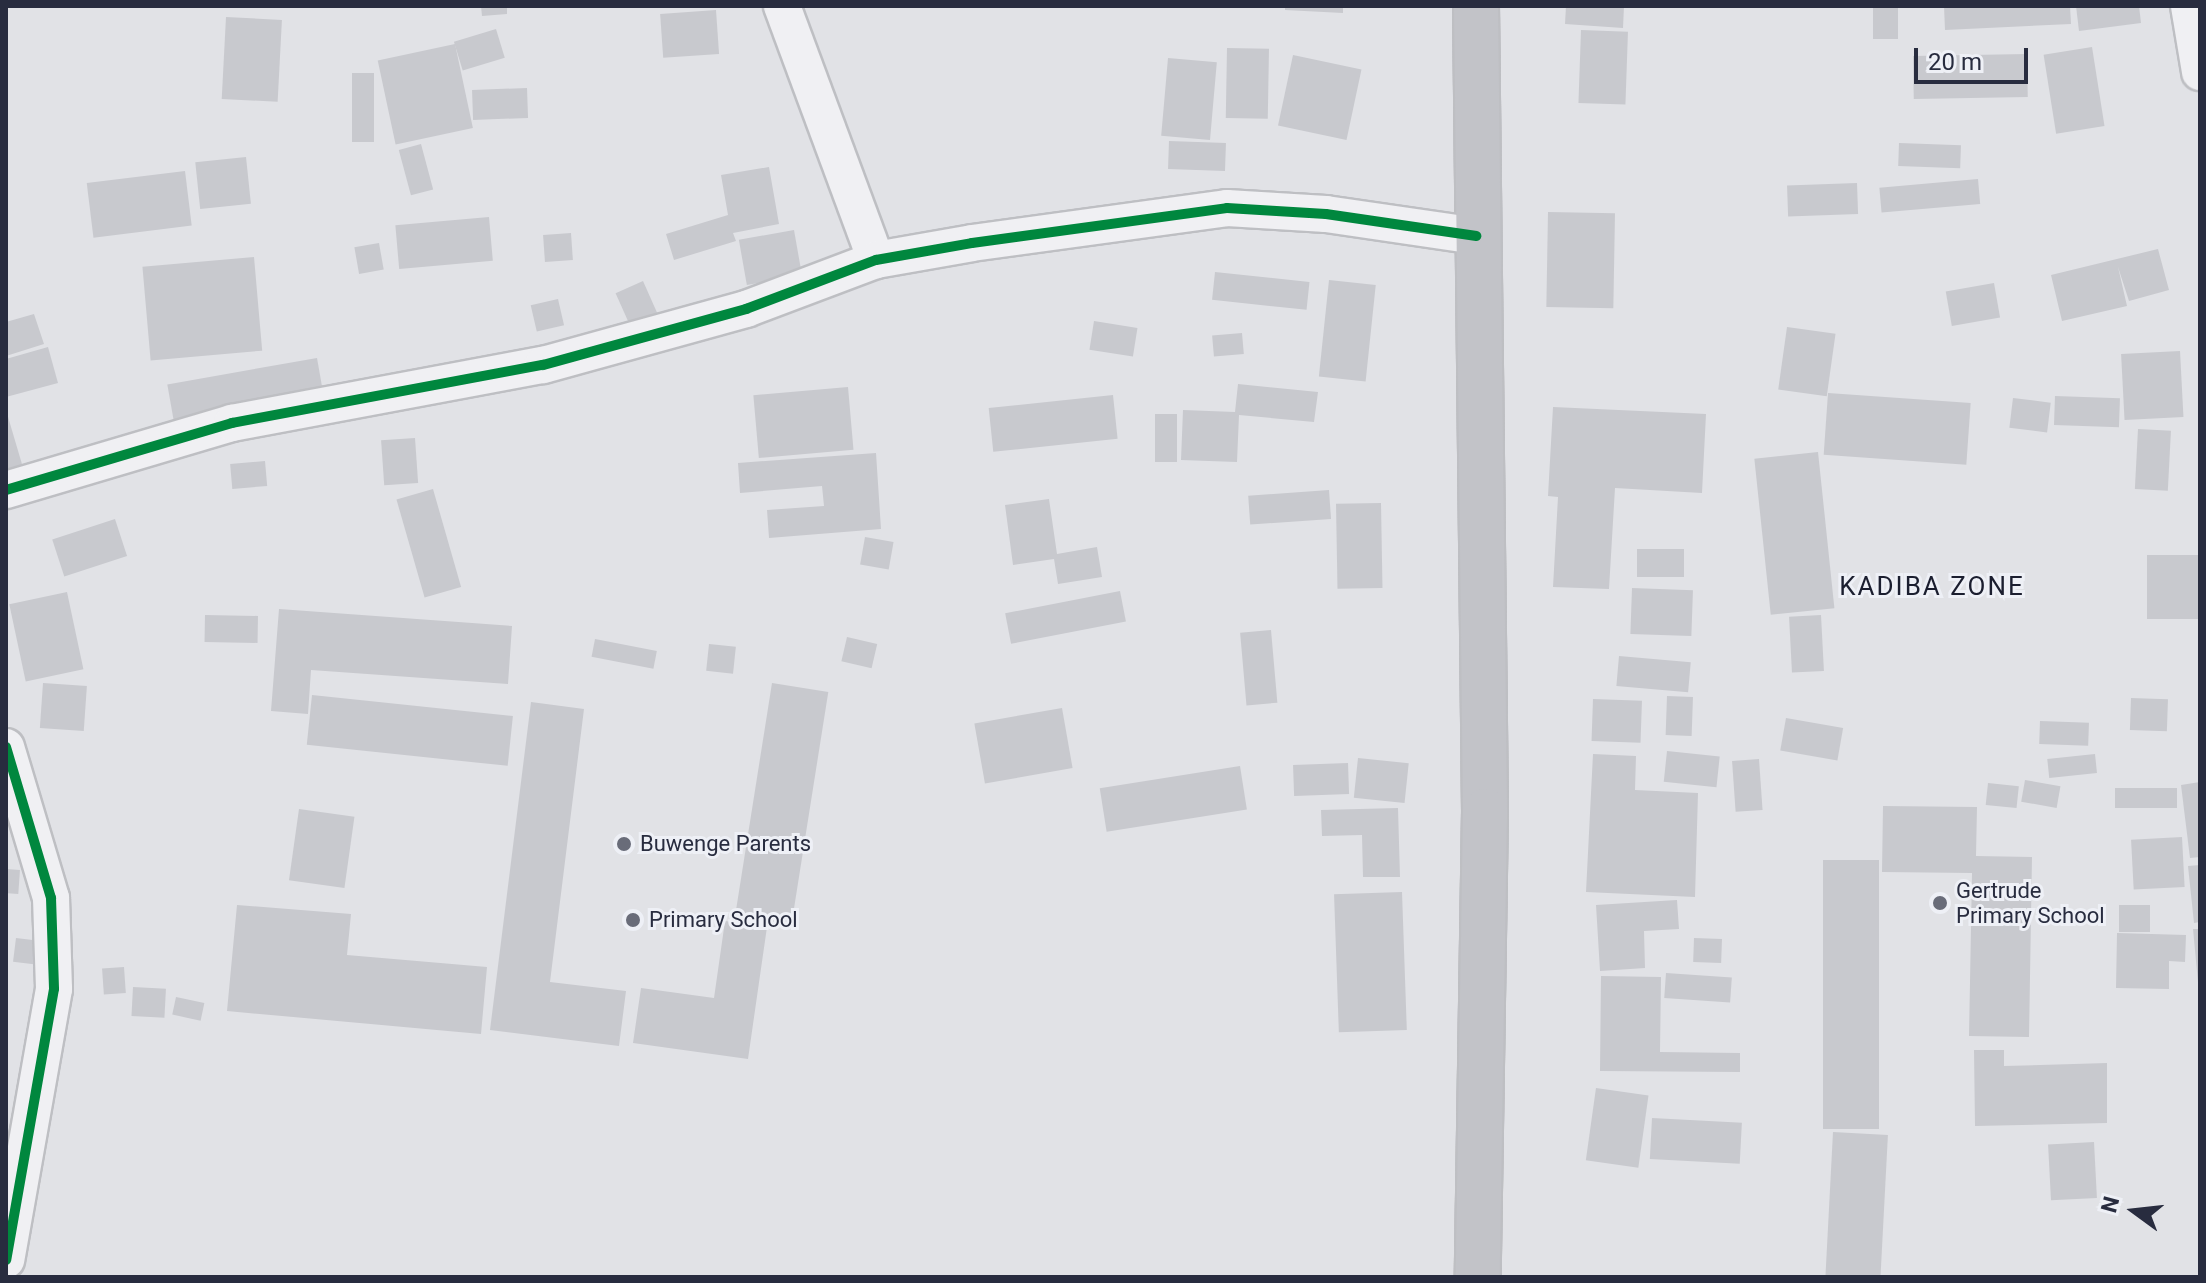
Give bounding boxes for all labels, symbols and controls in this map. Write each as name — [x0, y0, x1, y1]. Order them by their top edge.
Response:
scale bar — [1918, 32, 2032, 82]
text: 20 m — [1928, 48, 1982, 76]
district label: KADIBA ZONE — [1839, 571, 2025, 603]
place label: Buwenge Parents — [640, 831, 811, 857]
marker: Buwenge Parents — [615, 835, 633, 853]
place label: Gertrude Primary School — [1956, 877, 2105, 928]
marker: Gertrude Primary School — [1931, 894, 1949, 912]
place label: Primary School — [649, 907, 798, 933]
marker: Primary School — [624, 911, 642, 929]
north arrow — [2094, 1171, 2174, 1251]
text: N — [2096, 1194, 2124, 1215]

